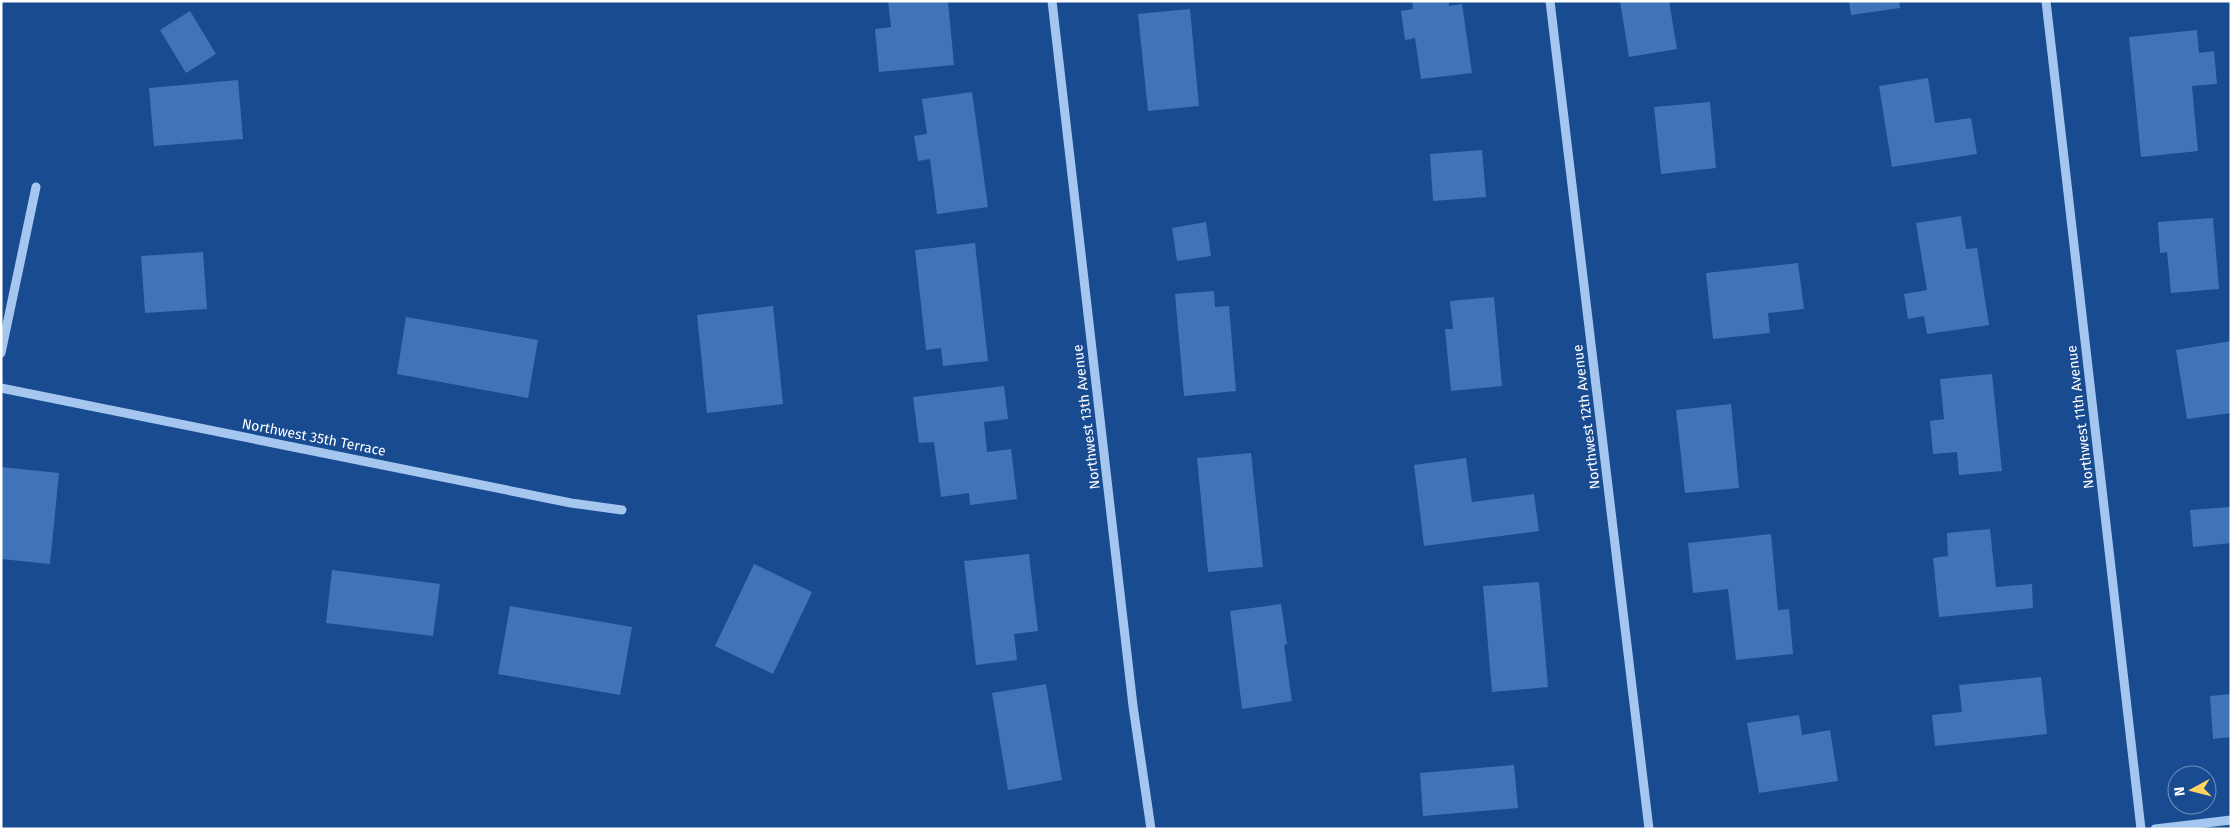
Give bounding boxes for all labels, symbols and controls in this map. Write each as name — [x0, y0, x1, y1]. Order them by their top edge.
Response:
street label: Northwest 13th Avenue — [1069, 344, 1104, 490]
street label: Northwest 12th Avenue — [1569, 344, 1604, 490]
street label: Northwest 11th Avenue — [2063, 344, 2098, 490]
street label: Northwest 35th Terrace — [240, 415, 387, 460]
north arrow — [2167, 765, 2217, 815]
text: N — [2171, 786, 2189, 797]

